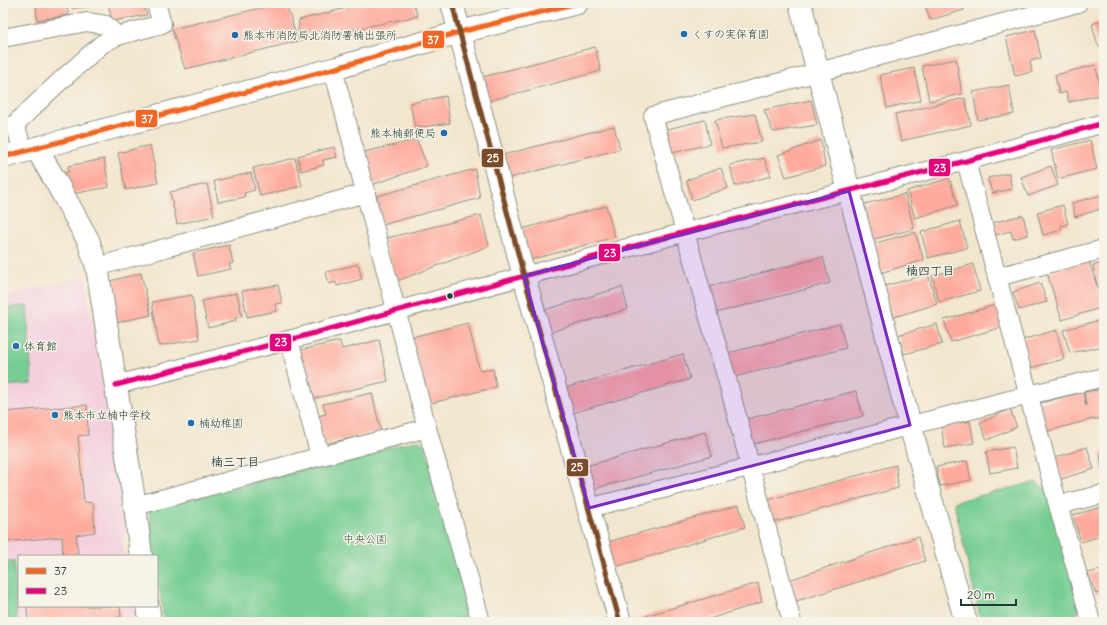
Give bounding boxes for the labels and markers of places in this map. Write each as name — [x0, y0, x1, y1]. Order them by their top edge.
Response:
place label: くすの実保育園 — [692, 27, 769, 41]
place label: 熊本市消防局北消防署楠出張所 — [243, 28, 397, 42]
marker: くすの実保育園 — [679, 29, 689, 39]
marker: 熊本市消防局北消防署楠出張所 — [230, 30, 240, 40]
place label: 熊本楠郵便局 — [370, 126, 436, 140]
marker: 熊本楠郵便局 — [439, 128, 449, 138]
unlabelled marker — [445, 291, 455, 301]
place label: 体育館 — [24, 339, 57, 353]
marker: 体育館 — [11, 341, 21, 351]
place label: 熊本市立楠中学校 — [63, 408, 151, 422]
marker: 熊本市立楠中学校 — [50, 410, 60, 420]
place label: 楠幼稚園 — [199, 416, 243, 430]
marker: 楠幼稚園 — [186, 418, 196, 428]

